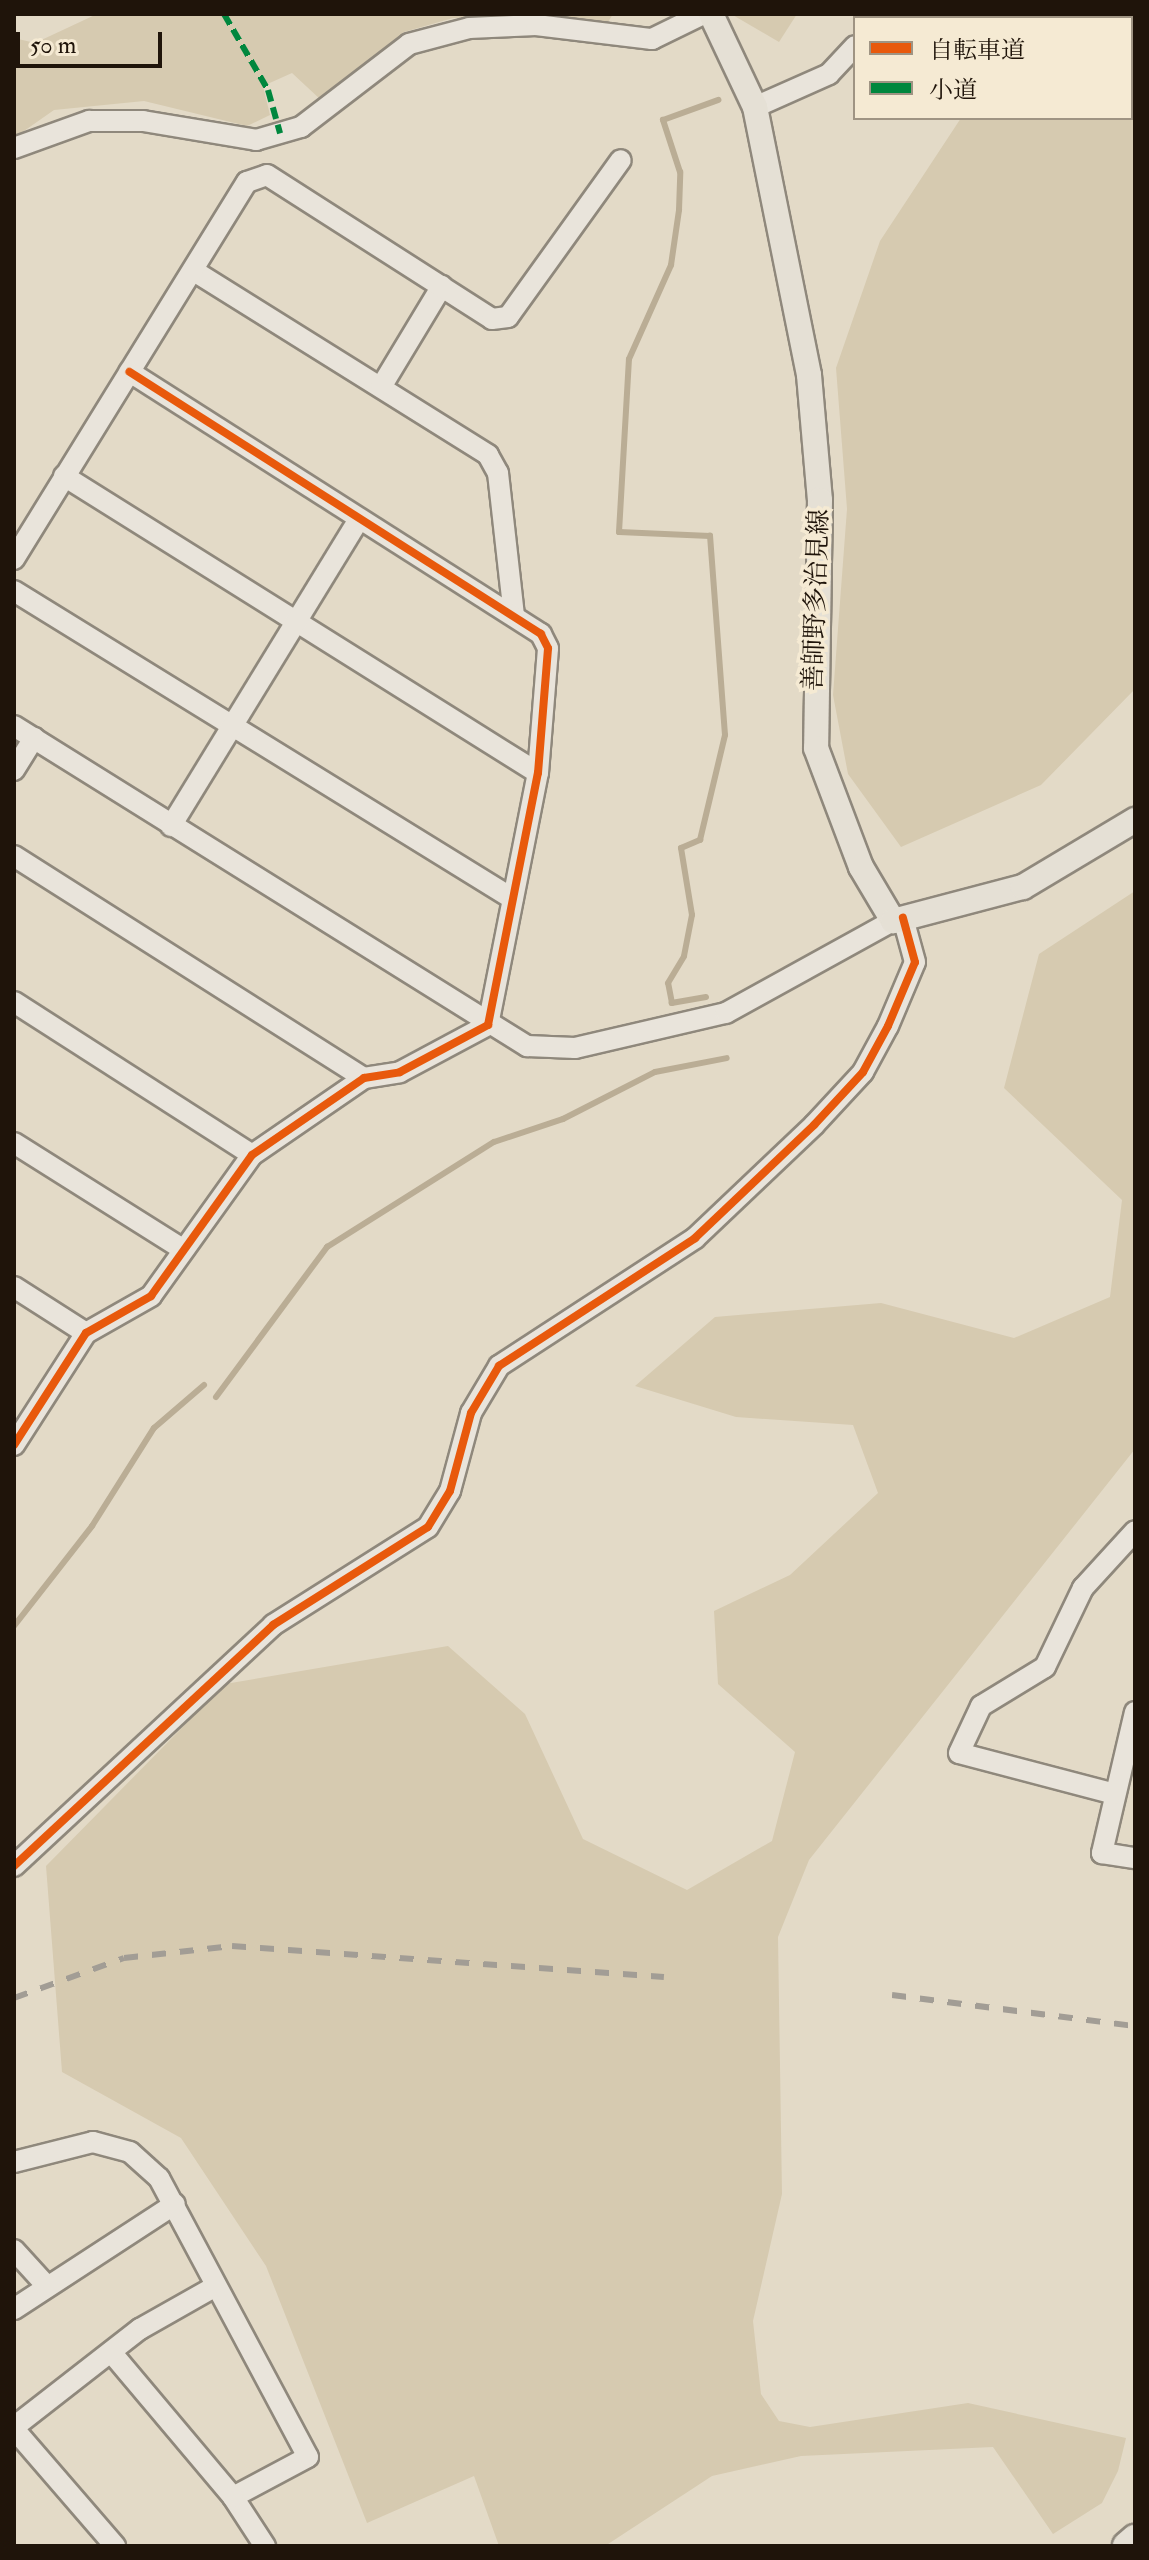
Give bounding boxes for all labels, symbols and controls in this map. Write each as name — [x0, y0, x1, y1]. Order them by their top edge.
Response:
scale bar — [20, 16, 166, 66]
legend — [853, 16, 1133, 120]
text: 50 m — [30, 30, 76, 61]
text: 自転車道 — [929, 35, 1025, 66]
text: 小道 — [929, 75, 977, 106]
street label: 善師野多治見線 — [798, 509, 836, 691]

